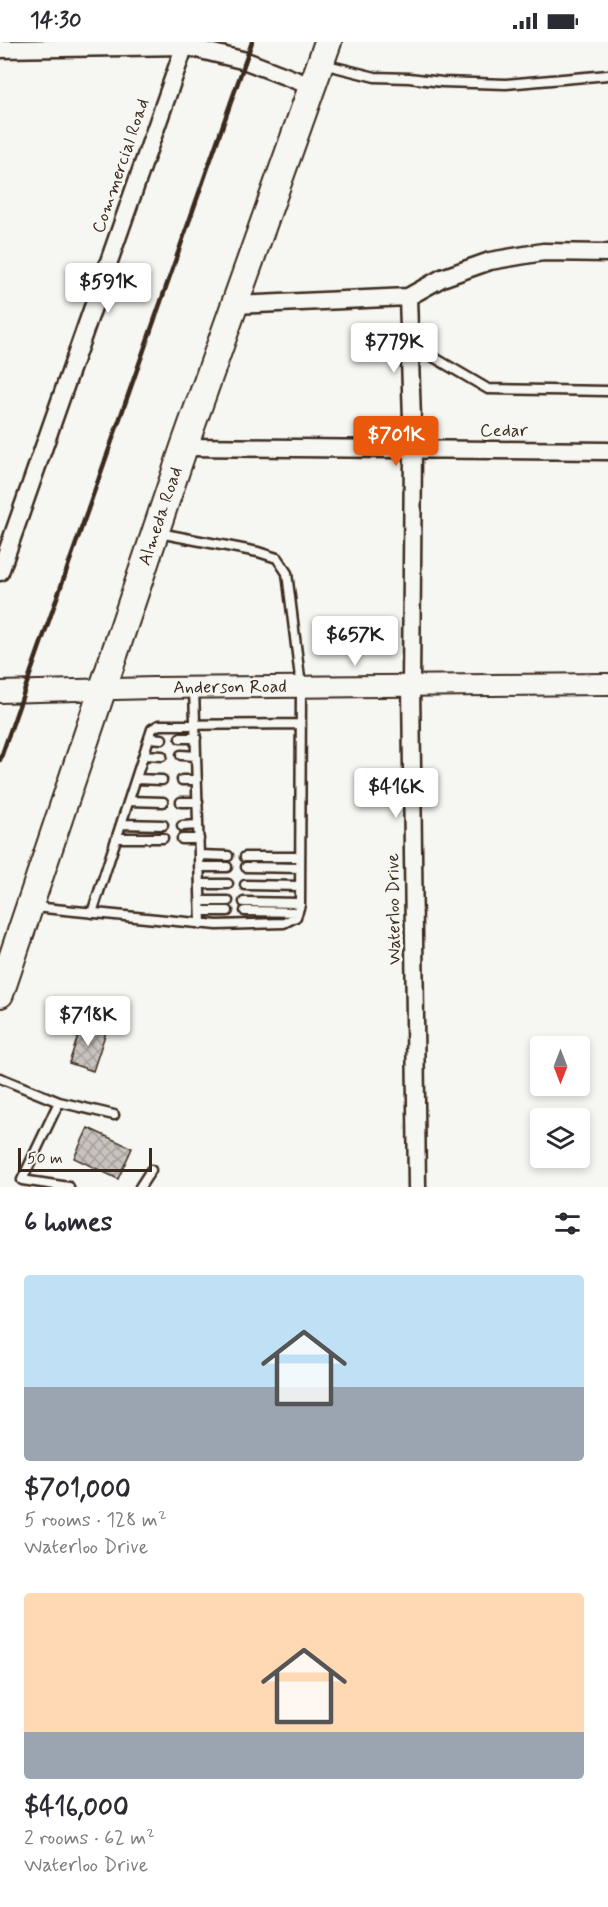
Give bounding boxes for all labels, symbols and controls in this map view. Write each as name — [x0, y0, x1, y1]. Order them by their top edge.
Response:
text: 14:30 — [30, 7, 82, 35]
street label: Commercial Road — [87, 95, 155, 237]
pin: $591K — [66, 263, 150, 314]
text: $591K — [79, 269, 137, 296]
pin: $779K — [352, 323, 436, 374]
text: $779K — [365, 329, 423, 356]
pin: $701K — [354, 416, 438, 467]
street label: Cedar — [480, 419, 529, 443]
text: $701K — [367, 422, 425, 449]
street label: Almeda Road — [133, 464, 188, 569]
pin: $657K — [313, 616, 397, 667]
text: $657K — [326, 622, 384, 649]
street label: Anderson Road — [173, 675, 287, 700]
pin: $416K — [354, 768, 438, 819]
text: $416K — [368, 774, 424, 801]
street label: Waterloo Drive — [381, 853, 407, 965]
pin: $718K — [46, 996, 130, 1047]
text: $718K — [59, 1002, 117, 1029]
north arrow — [530, 1036, 590, 1096]
map controls — [530, 1036, 590, 1168]
button: layers — [530, 1108, 590, 1168]
scale bar — [18, 1145, 152, 1172]
text: 50 m — [27, 1148, 63, 1169]
text: 6 homes — [24, 1206, 112, 1240]
icon: filters — [551, 1207, 584, 1240]
icon: home — [250, 1314, 358, 1422]
text: $701,000 — [24, 1473, 131, 1507]
text: 5 rooms · 128 m² — [24, 1507, 167, 1534]
text: Waterloo Drive — [24, 1534, 148, 1561]
icon: home — [250, 1632, 358, 1740]
text: $416,000 — [24, 1791, 129, 1825]
text: 2 rooms · 62 m² — [24, 1825, 155, 1852]
text: Waterloo Drive — [24, 1852, 148, 1879]

